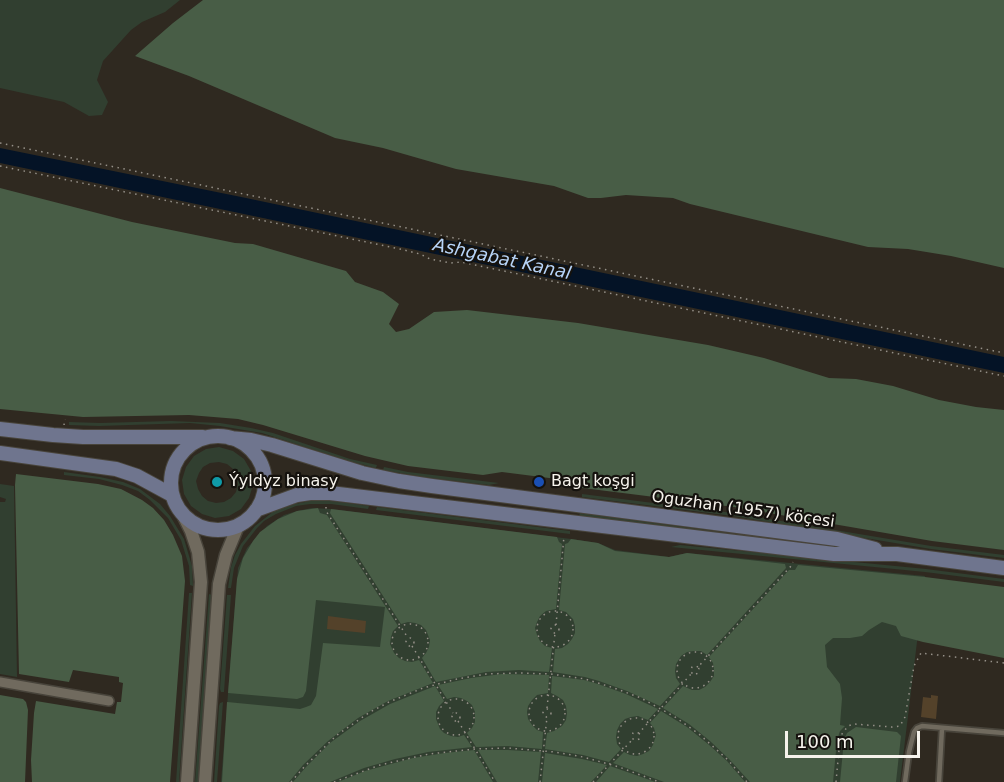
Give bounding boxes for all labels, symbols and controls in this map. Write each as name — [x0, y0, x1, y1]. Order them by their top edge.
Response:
water label: Ashgabat Kanal — [431, 235, 573, 285]
place label: Ýyldyz binasy — [229, 472, 338, 492]
place label: Bagt koşgi — [551, 472, 635, 492]
marker: Ýyldyz binasy — [210, 475, 224, 489]
marker: Bagt koşgi — [532, 475, 546, 489]
street label: Oguzhan (1957) köçesi — [650, 488, 836, 532]
scale bar — [788, 719, 923, 757]
text: 100 m — [796, 731, 854, 752]

